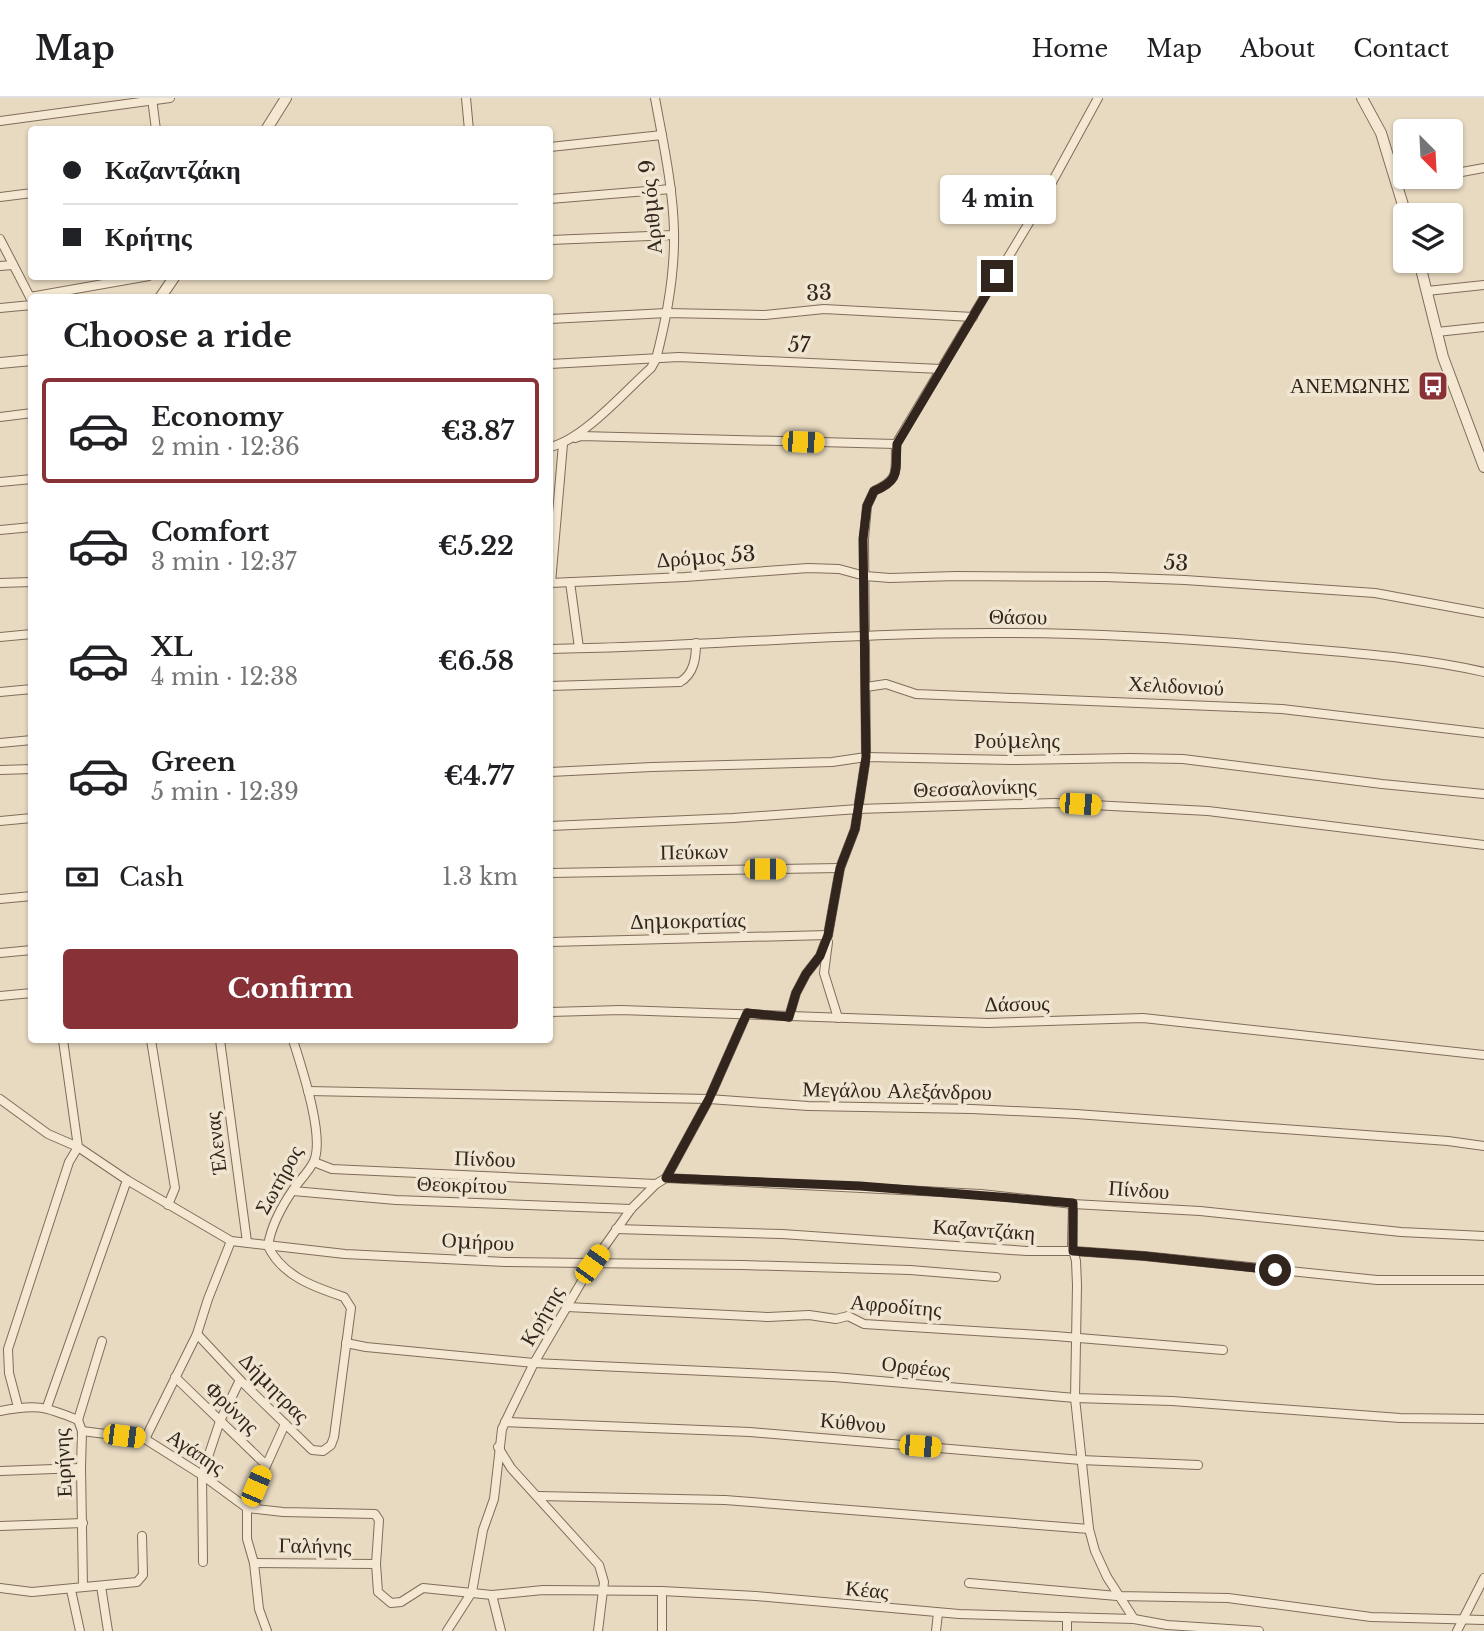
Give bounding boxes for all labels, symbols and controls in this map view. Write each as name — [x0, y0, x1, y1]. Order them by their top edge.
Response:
text: Map — [35, 28, 115, 69]
text: Home — [1032, 34, 1108, 63]
text: Map — [1146, 34, 1202, 63]
text: About — [1240, 34, 1315, 63]
text: Contact — [1353, 34, 1449, 63]
north arrow — [1393, 119, 1463, 189]
map controls — [1393, 119, 1463, 273]
text: Καζαντζάκη — [105, 154, 241, 186]
street label: Αριθμός 9 — [634, 159, 668, 255]
callout: 4 min — [939, 174, 1055, 223]
text: 4 min — [962, 185, 1034, 213]
button: layers — [1393, 203, 1463, 273]
text: Κρήτης — [105, 221, 192, 253]
route end — [981, 260, 1013, 292]
street label: 33 — [805, 279, 833, 307]
text: Choose a ride — [63, 316, 292, 356]
street label: 57 — [787, 332, 811, 358]
bus stop icon: ΑΝΕΜΩΝΗΣ — [1416, 369, 1450, 403]
place label: ΑΝΕΜΩΝΗΣ — [1290, 373, 1410, 399]
icon: car — [67, 399, 130, 462]
text: Economy — [151, 401, 284, 433]
text: €3.87 — [441, 415, 514, 447]
car — [782, 431, 825, 453]
text: 2 min · 12:36 — [151, 433, 300, 461]
icon: car — [67, 514, 130, 577]
text: Comfort — [151, 516, 269, 548]
text: €5.22 — [438, 530, 514, 562]
street label: Δρόμος 53 — [656, 541, 756, 573]
text: 3 min · 12:37 — [151, 548, 297, 576]
street label: 53 — [1163, 549, 1189, 577]
street label: Θάσου — [989, 603, 1047, 631]
icon: car — [67, 629, 130, 692]
text: XL — [151, 631, 193, 663]
text: €6.58 — [438, 645, 514, 677]
text: 4 min · 12:38 — [151, 663, 298, 691]
street label: Χελιδονιού — [1127, 671, 1225, 701]
street label: Ρούμελης — [974, 728, 1061, 754]
icon: car — [67, 744, 130, 807]
text: Green — [151, 746, 236, 778]
text: €4.77 — [444, 760, 514, 792]
street label: Θεσσαλονίκης — [913, 773, 1038, 803]
text: 5 min · 12:39 — [151, 778, 299, 806]
car — [1059, 792, 1102, 816]
street label: Πεύκων — [660, 838, 728, 866]
icon: cash — [63, 858, 101, 896]
car — [745, 859, 787, 880]
text: Cash — [119, 861, 184, 893]
text: 1.3 km — [442, 863, 518, 891]
street label: Δημοκρατίας — [630, 907, 747, 935]
button: Confirm — [63, 949, 518, 1029]
street label: Δάσους — [984, 990, 1050, 1018]
street label: Μεγάλου Αλεξάνδρου — [802, 1076, 992, 1106]
street label: Έλενας — [199, 1110, 233, 1177]
street label: Σωτήρος — [250, 1140, 309, 1219]
street label: Πίνδου — [454, 1145, 516, 1173]
street label: Θεοκρίτου — [416, 1170, 508, 1200]
street label: Πίνδου — [1108, 1175, 1170, 1205]
street label: Καζαντζάκη — [932, 1213, 1036, 1247]
street label: Ομήρου — [441, 1227, 515, 1257]
car — [572, 1241, 613, 1287]
route start — [1259, 1254, 1291, 1286]
street label: Κρήτης — [515, 1281, 570, 1350]
street label: Αφροδίτης — [849, 1289, 943, 1323]
street label: Δήμητρας — [233, 1347, 315, 1429]
street label: Ορφέως — [880, 1350, 952, 1384]
street label: Φρύνης — [200, 1376, 265, 1440]
street label: Κύθνου — [819, 1407, 887, 1439]
car — [102, 1423, 147, 1449]
street label: Αγάπης — [162, 1423, 230, 1481]
street label: Ειρήνης — [48, 1427, 78, 1498]
car — [899, 1434, 942, 1458]
car — [239, 1463, 274, 1509]
street label: Γαλήνης — [278, 1532, 352, 1560]
street label: Κέας — [844, 1575, 890, 1605]

